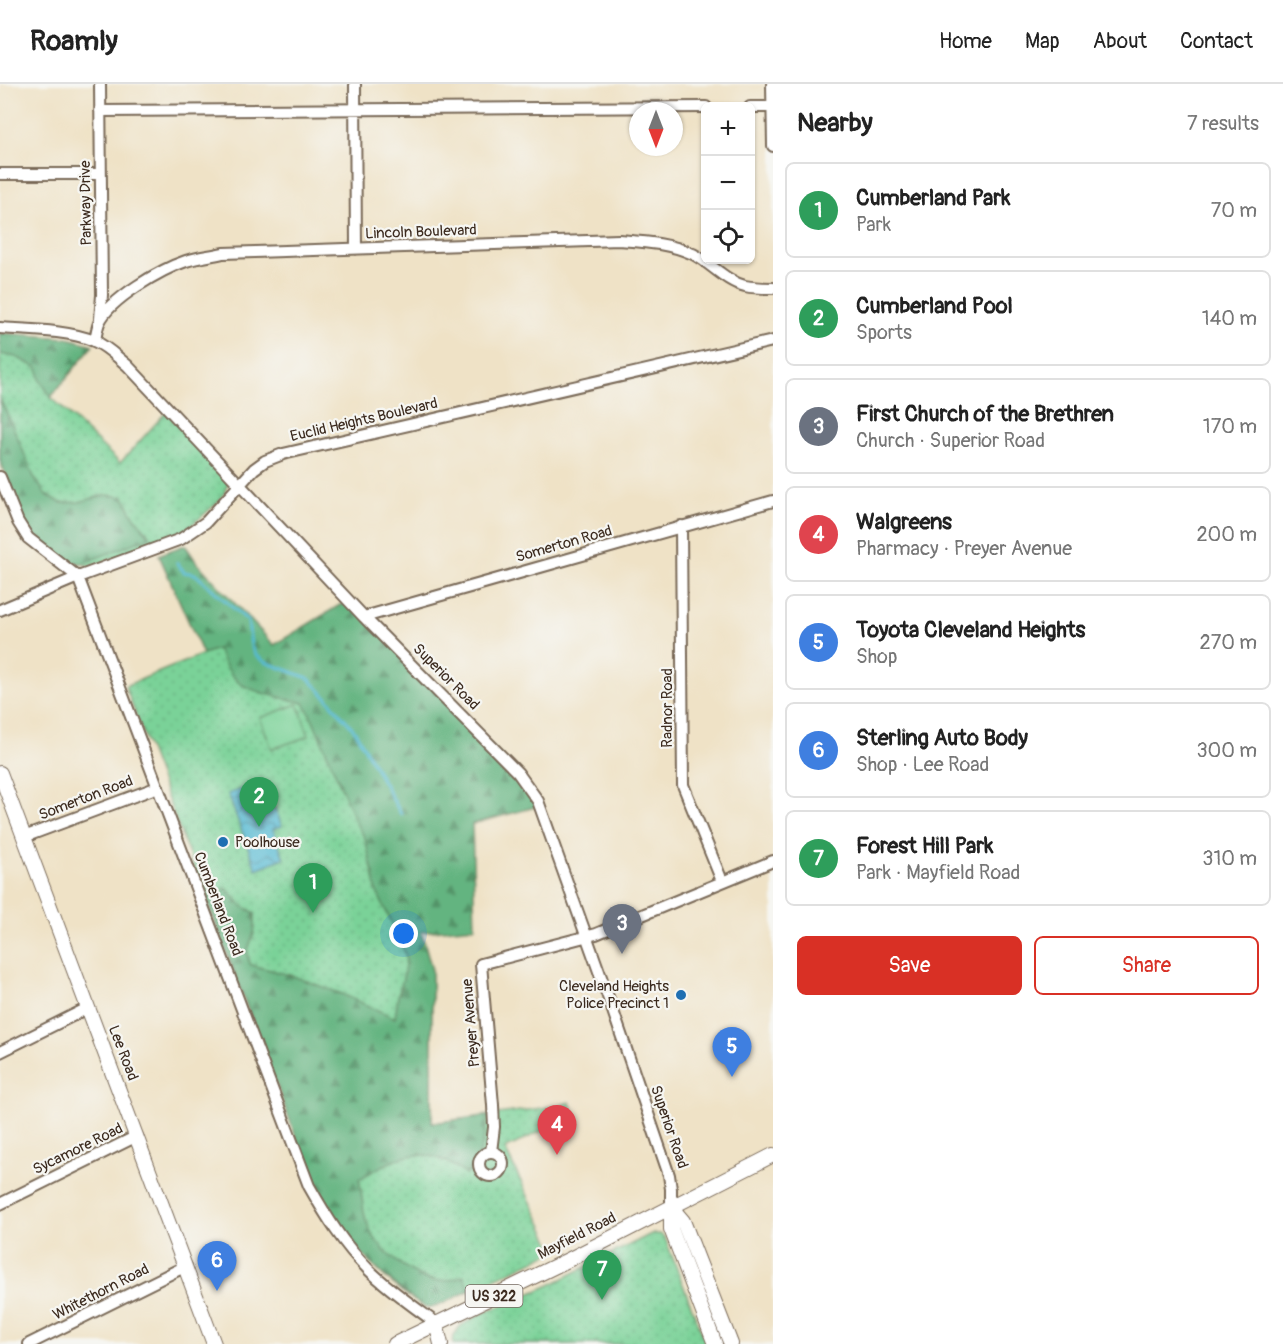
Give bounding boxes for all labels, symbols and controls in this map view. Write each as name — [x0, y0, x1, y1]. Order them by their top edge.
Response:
text: Roamly — [30, 24, 118, 59]
text: Home — [939, 28, 992, 55]
text: Map — [1025, 28, 1060, 55]
text: About — [1093, 28, 1147, 55]
text: Contact — [1180, 28, 1253, 55]
north arrow — [629, 102, 683, 156]
map controls — [701, 102, 755, 264]
button: + — [701, 102, 755, 156]
text: Nearby — [797, 107, 873, 139]
text: 7 results — [1187, 111, 1259, 136]
button: − — [701, 156, 755, 210]
street label: Parkway Drive — [76, 160, 96, 246]
text: Cumberland Park — [856, 184, 1010, 212]
text: 1 — [815, 198, 822, 223]
text: 70 m — [1211, 198, 1257, 223]
button: locate — [701, 210, 755, 264]
text: Park — [856, 212, 891, 237]
street label: Lincoln Boulevard — [365, 221, 477, 243]
text: Cumberland Pool — [856, 292, 1013, 320]
text: 2 — [813, 306, 824, 331]
text: 140 m — [1202, 306, 1257, 331]
text: Sports — [856, 320, 912, 345]
street label: Euclid Heights Boulevard — [288, 394, 440, 446]
text: First Church of the Brethren — [856, 400, 1114, 428]
text: 3 — [813, 414, 824, 439]
text: 170 m — [1203, 414, 1257, 439]
text: Church · Superior Road — [856, 428, 1045, 453]
text: Walgreens — [856, 508, 952, 536]
street label: Somerton Road — [514, 521, 614, 567]
text: 4 — [813, 522, 824, 547]
text: 200 m — [1196, 522, 1257, 547]
text: Pharmacy · Preyer Avenue — [856, 536, 1072, 561]
text: Toyota Cleveland Heights — [856, 616, 1085, 644]
text: 5 — [813, 630, 824, 655]
text: 270 m — [1199, 630, 1257, 655]
street label: Superior Road — [409, 640, 483, 714]
text: Shop — [856, 644, 897, 669]
street label: Radnor Road — [658, 668, 677, 748]
text: Sterling Auto Body — [856, 724, 1028, 752]
text: 6 — [813, 738, 824, 763]
text: 300 m — [1196, 738, 1257, 763]
text: Shop · Lee Road — [856, 752, 989, 777]
street label: Somerton Road — [36, 771, 136, 825]
pin: 2 — [240, 778, 278, 827]
text: Forest Hill Park — [856, 832, 993, 860]
place label: Poolhouse — [235, 833, 300, 852]
marker: Poolhouse — [216, 835, 230, 849]
text: 7 — [813, 846, 824, 871]
text: 310 m — [1202, 846, 1257, 871]
street label: Cumberland Road — [189, 849, 247, 959]
text: Park · Mayfield Road — [856, 860, 1020, 885]
pin: 1 — [294, 864, 332, 913]
pin: 3 — [602, 904, 642, 954]
your location — [389, 919, 418, 948]
button: Save — [797, 936, 1022, 995]
button: Share — [1034, 936, 1259, 995]
street label: Preyer Avenue — [458, 977, 484, 1068]
place label: Cleveland Heights Police Precinct 1 — [559, 977, 669, 1013]
marker: Cleveland Heights Police Precinct 1 — [674, 988, 688, 1002]
street label: Lee Road — [104, 1023, 142, 1083]
pin: 5 — [712, 1028, 752, 1077]
street label: Superior Road — [646, 1083, 692, 1171]
pin: 4 — [538, 1106, 576, 1155]
street label: Sycamore Road — [30, 1119, 126, 1179]
street label: Mayfield Road — [535, 1208, 619, 1264]
pin: 6 — [198, 1242, 236, 1291]
pin: 7 — [582, 1250, 622, 1300]
street label: Whitethorn Road — [50, 1260, 152, 1324]
road number: US 322 — [466, 1285, 522, 1307]

